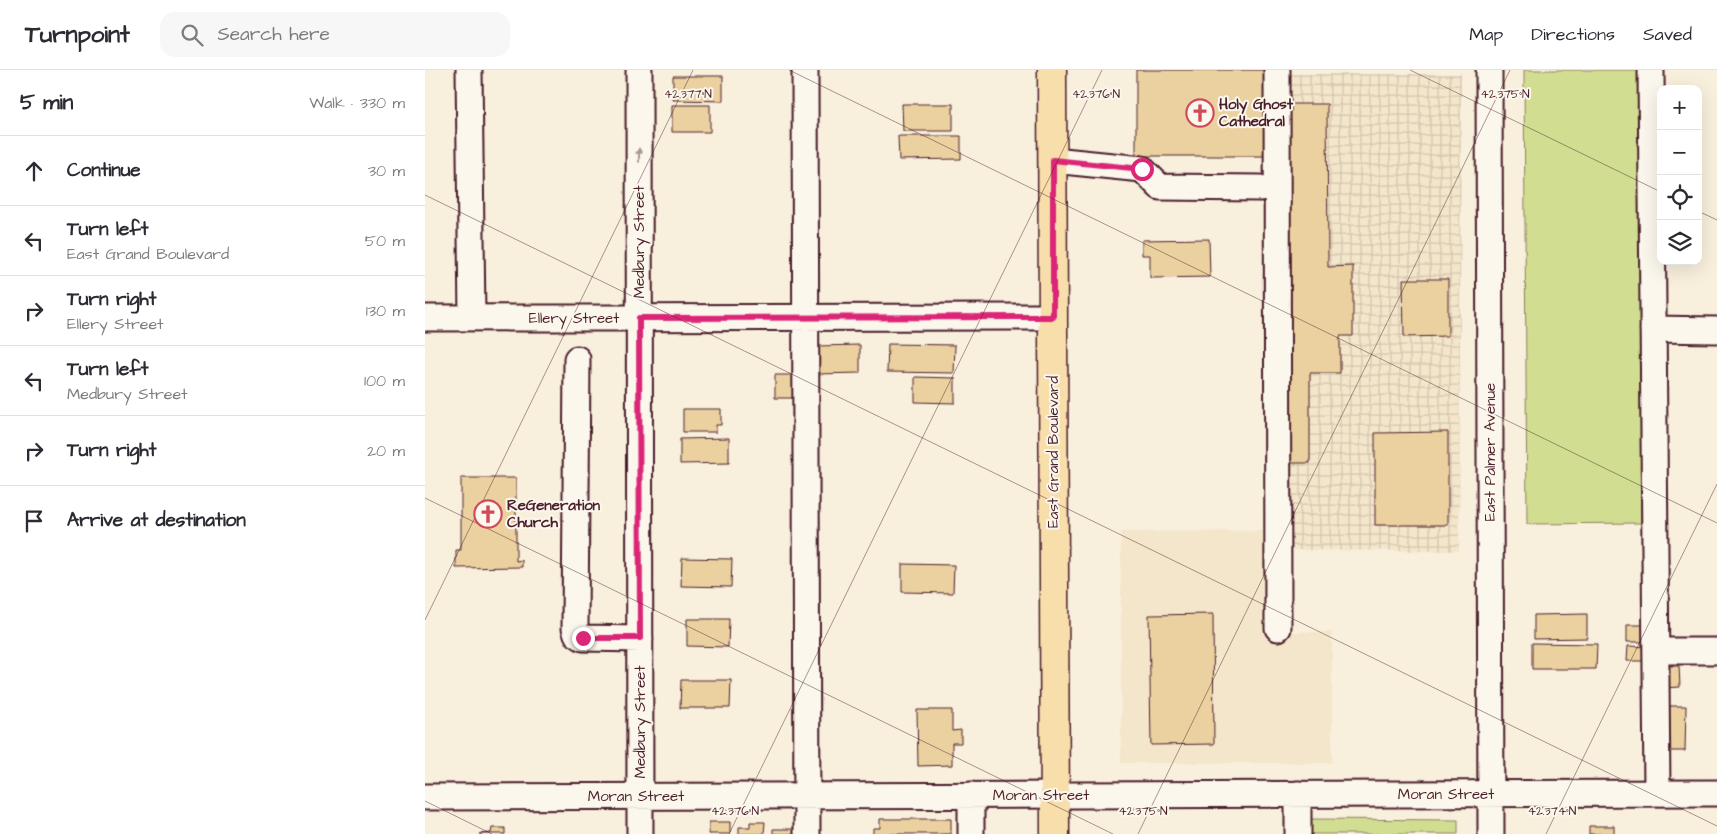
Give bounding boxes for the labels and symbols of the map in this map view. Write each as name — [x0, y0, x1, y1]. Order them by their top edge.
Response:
text: 42.377°N — [664, 86, 712, 103]
text: 42.376°N — [1072, 86, 1120, 103]
text: 42.375°N — [1481, 86, 1530, 103]
place label: Holy Ghost Cathedral — [1219, 94, 1294, 132]
church icon: Holy Ghost Cathedral — [1185, 98, 1215, 128]
one-way arrow — [635, 147, 643, 163]
route start — [1131, 158, 1154, 181]
street label: Medbury Street — [629, 185, 651, 299]
street label: Ellery Street — [529, 308, 619, 330]
street label: East Grand Boulevard — [1043, 376, 1064, 528]
street label: East Palmer Avenue — [1480, 383, 1501, 521]
place label: ReGeneration Church — [507, 495, 601, 533]
church icon: ReGeneration Church — [473, 499, 503, 529]
route end — [572, 627, 595, 650]
street label: Medbury Street — [630, 665, 652, 779]
street label: Moran Street — [1398, 784, 1494, 805]
street label: Moran Street — [993, 785, 1089, 806]
street label: Moran Street — [588, 786, 684, 807]
text: 42.376°N — [711, 803, 759, 820]
text: 42.375°N — [1119, 803, 1168, 820]
text: 42.374°N — [1528, 803, 1577, 820]

